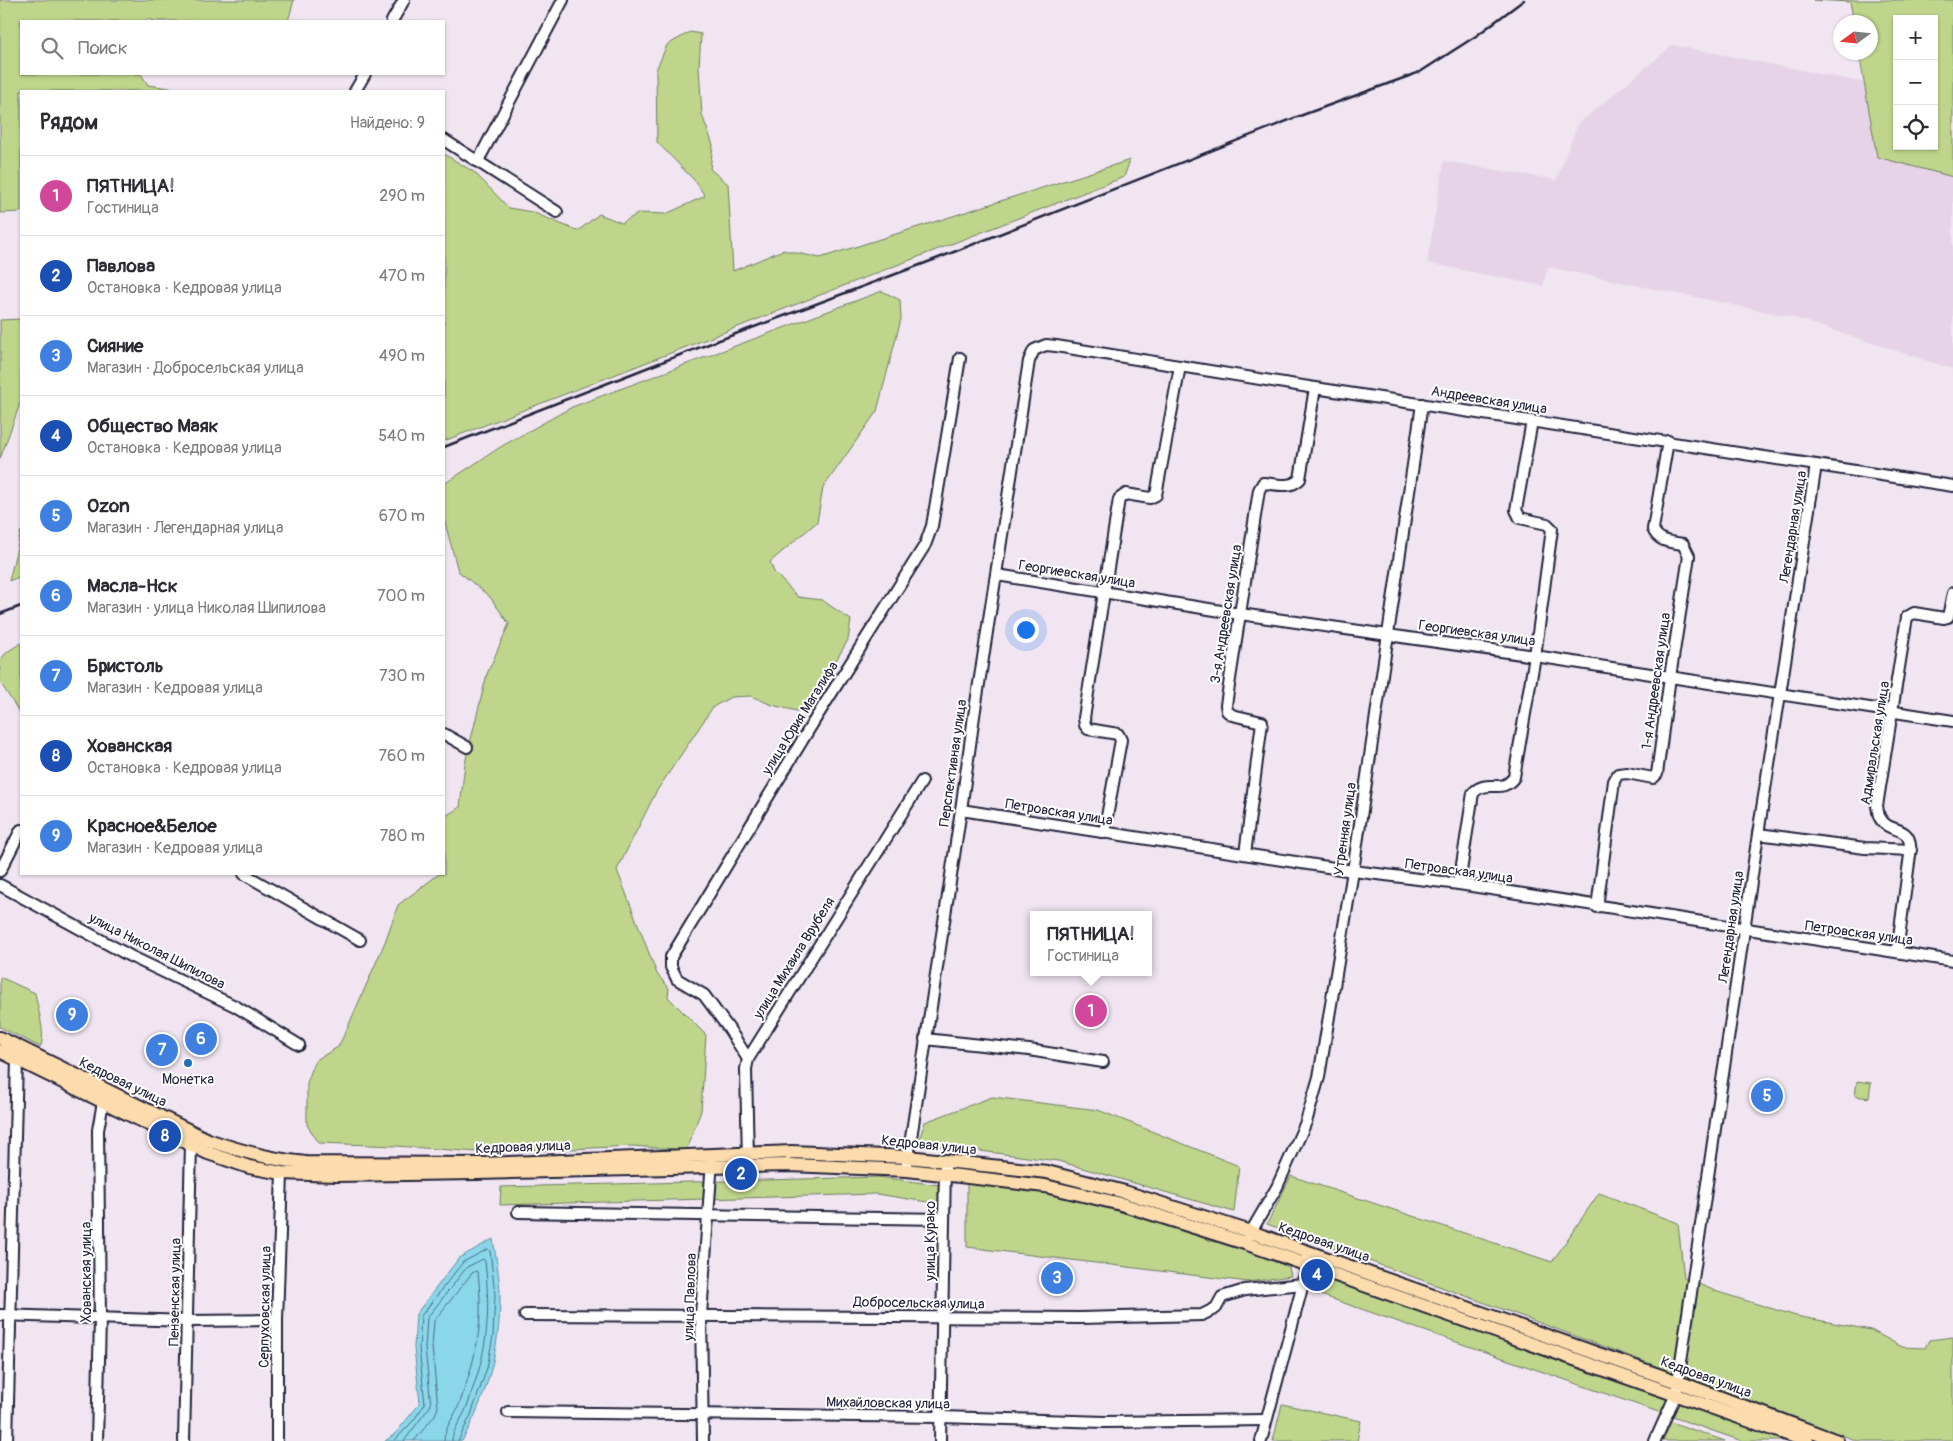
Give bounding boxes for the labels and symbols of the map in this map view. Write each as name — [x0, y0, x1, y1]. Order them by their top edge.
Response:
north arrow — [1833, 15, 1878, 60]
street label: Андреевская улица — [1430, 382, 1548, 418]
street label: Легендарная улица — [1776, 470, 1810, 585]
street label: 3-я Андреевская улица — [1207, 543, 1245, 685]
street label: Георгиевская улица — [1017, 556, 1137, 592]
street label: 1-я Андреевская улица — [1638, 611, 1674, 751]
street label: Георгиевская улица — [1417, 616, 1537, 650]
your location — [1013, 617, 1039, 643]
street label: улица Юрия Магалифа — [758, 658, 842, 779]
street label: Адмиральская улица — [1857, 680, 1893, 806]
street label: Перспективная улица — [936, 698, 970, 828]
street label: Утренняя улица — [1330, 781, 1360, 877]
street label: Петровская улица — [1004, 795, 1114, 829]
street label: Петровская улица — [1404, 855, 1514, 887]
street label: Легендарная улица — [1715, 870, 1747, 985]
street label: улица Михаила Врубеля — [749, 894, 838, 1023]
street label: улица Николая Шипилова — [85, 909, 228, 993]
street label: Петровская улица — [1804, 917, 1914, 949]
pin: 1 — [1075, 992, 1107, 1030]
pin: 9 — [56, 996, 88, 1034]
pin: 6 — [185, 1020, 217, 1058]
pin: 7 — [146, 1031, 178, 1069]
street label: Кедровая улица — [76, 1053, 170, 1111]
marker: Монетка — [182, 1057, 194, 1069]
place label: Монетка — [162, 1071, 214, 1088]
pin: 5 — [1751, 1077, 1783, 1115]
pin: 8 — [149, 1117, 181, 1155]
street label: Кедровая улица — [881, 1132, 977, 1158]
street label: Кедровая улица — [475, 1137, 571, 1157]
pin: 2 — [725, 1155, 757, 1193]
street label: улица Курако — [922, 1201, 939, 1282]
street label: Кедровая улица — [1276, 1218, 1372, 1266]
street label: Хованская улица — [78, 1222, 95, 1322]
street label: Пензенская улица — [166, 1238, 184, 1346]
street label: Серпуховская улица — [255, 1246, 275, 1368]
street label: улица Павлова — [680, 1253, 700, 1342]
pin: 4 — [1301, 1256, 1333, 1294]
pin: 3 — [1041, 1259, 1073, 1297]
street label: Добросельская улица — [852, 1293, 985, 1313]
street label: Кедровая улица — [1658, 1353, 1754, 1401]
street label: Михайловская улица — [826, 1393, 950, 1413]

